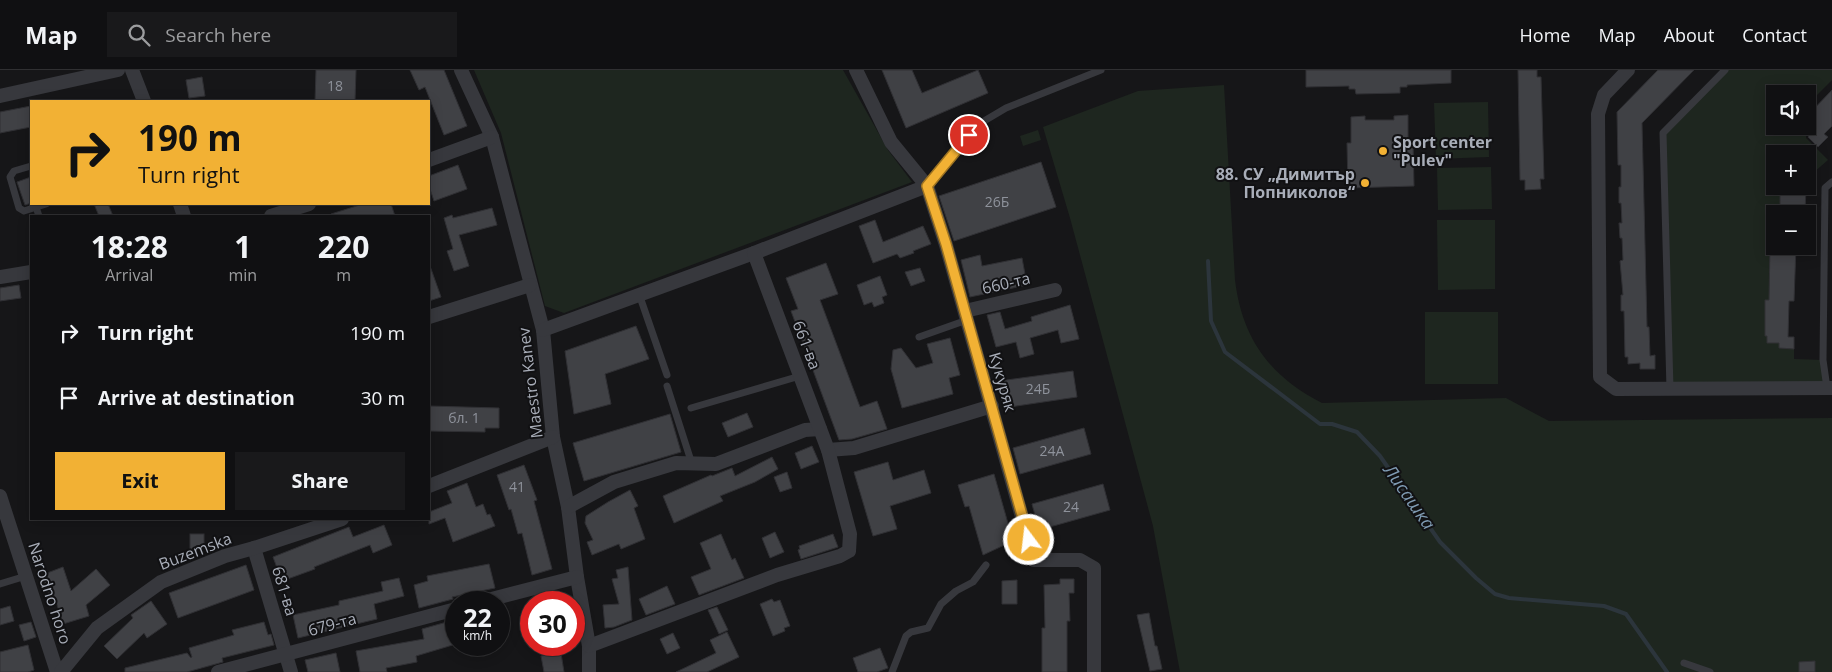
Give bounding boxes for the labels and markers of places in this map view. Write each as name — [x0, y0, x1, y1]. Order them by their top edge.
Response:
pin — [948, 114, 990, 156]
place label: Sport center "Pulev" — [1393, 131, 1492, 171]
marker: Sport center "Pulev" — [1377, 145, 1389, 157]
place label: 88. СУ „Димитър Попниколов“ — [1216, 163, 1355, 203]
marker: 88. СУ „Димитър Попниколов“ — [1359, 177, 1371, 189]

